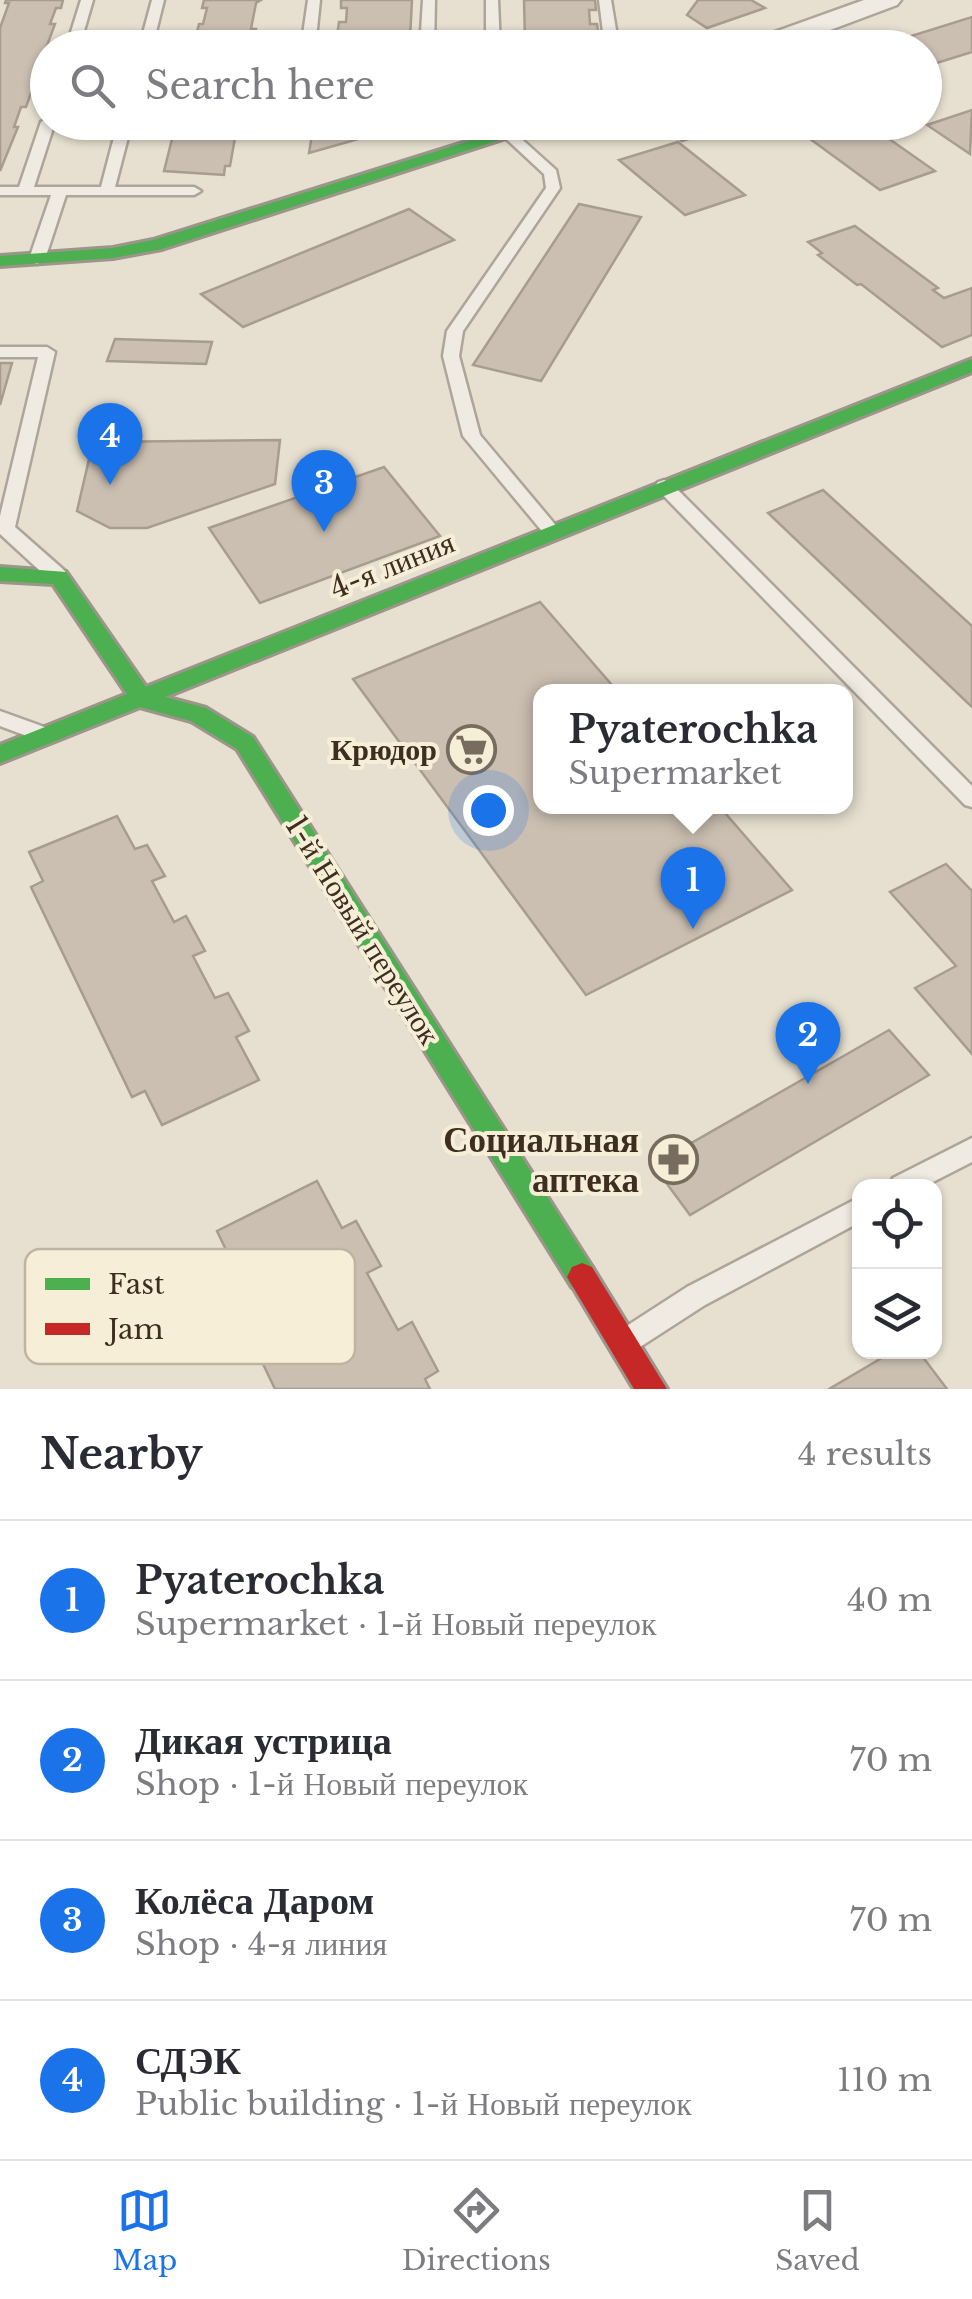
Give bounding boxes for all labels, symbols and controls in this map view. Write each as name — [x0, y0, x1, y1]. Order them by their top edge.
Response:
search box — [30, 30, 942, 140]
icon: search — [65, 58, 120, 113]
text: Search here — [145, 62, 375, 109]
pin: 4 — [78, 402, 142, 485]
pin: 3 — [292, 450, 356, 532]
street label: 4-я линия — [324, 523, 460, 607]
popup — [533, 684, 853, 814]
text: Pyaterochka — [568, 706, 818, 753]
supermarket icon: Крюдор — [446, 723, 498, 775]
place label: Крюдор — [330, 731, 437, 768]
text: Supermarket — [568, 753, 782, 793]
your location — [463, 785, 514, 836]
street label: 1-й Новый переулок — [278, 809, 449, 1052]
pin: 1 — [660, 846, 726, 929]
pin: 2 — [776, 1002, 840, 1084]
place label: Социальная аптека — [443, 1118, 639, 1201]
pharmacy icon: Социальная аптека — [648, 1133, 700, 1185]
map controls — [852, 1179, 942, 1359]
button: locate — [852, 1179, 942, 1269]
legend — [25, 1249, 355, 1364]
text: Fast — [108, 1267, 165, 1302]
button: layers — [852, 1269, 942, 1359]
text: Jam — [104, 1312, 164, 1347]
text: Nearby — [40, 1428, 203, 1480]
text: 4 results — [798, 1434, 932, 1474]
text: Pyaterochka — [135, 1557, 385, 1604]
text: 1 — [66, 1580, 79, 1620]
text: 40 m — [847, 1580, 932, 1620]
text: Supermarket · 1-й Новый переулок — [135, 1604, 656, 1644]
text: Дикая устрица — [135, 1717, 392, 1764]
text: 2 — [62, 1740, 83, 1780]
text: 70 m — [850, 1740, 932, 1780]
text: Shop · 1-й Новый переулок — [135, 1764, 528, 1804]
text: Колёса Даром — [135, 1877, 374, 1924]
text: 3 — [62, 1900, 83, 1940]
text: 70 m — [850, 1900, 932, 1940]
text: Shop · 4-я линия — [135, 1924, 387, 1964]
text: СДЭК — [135, 2037, 241, 2084]
text: 4 — [62, 2060, 83, 2100]
text: 110 m — [837, 2060, 932, 2100]
text: Public building · 1-й Новый переулок — [135, 2084, 692, 2124]
tab: Map — [112, 2183, 177, 2278]
tab: Directions — [402, 2183, 551, 2278]
tab: Saved — [775, 2183, 860, 2278]

